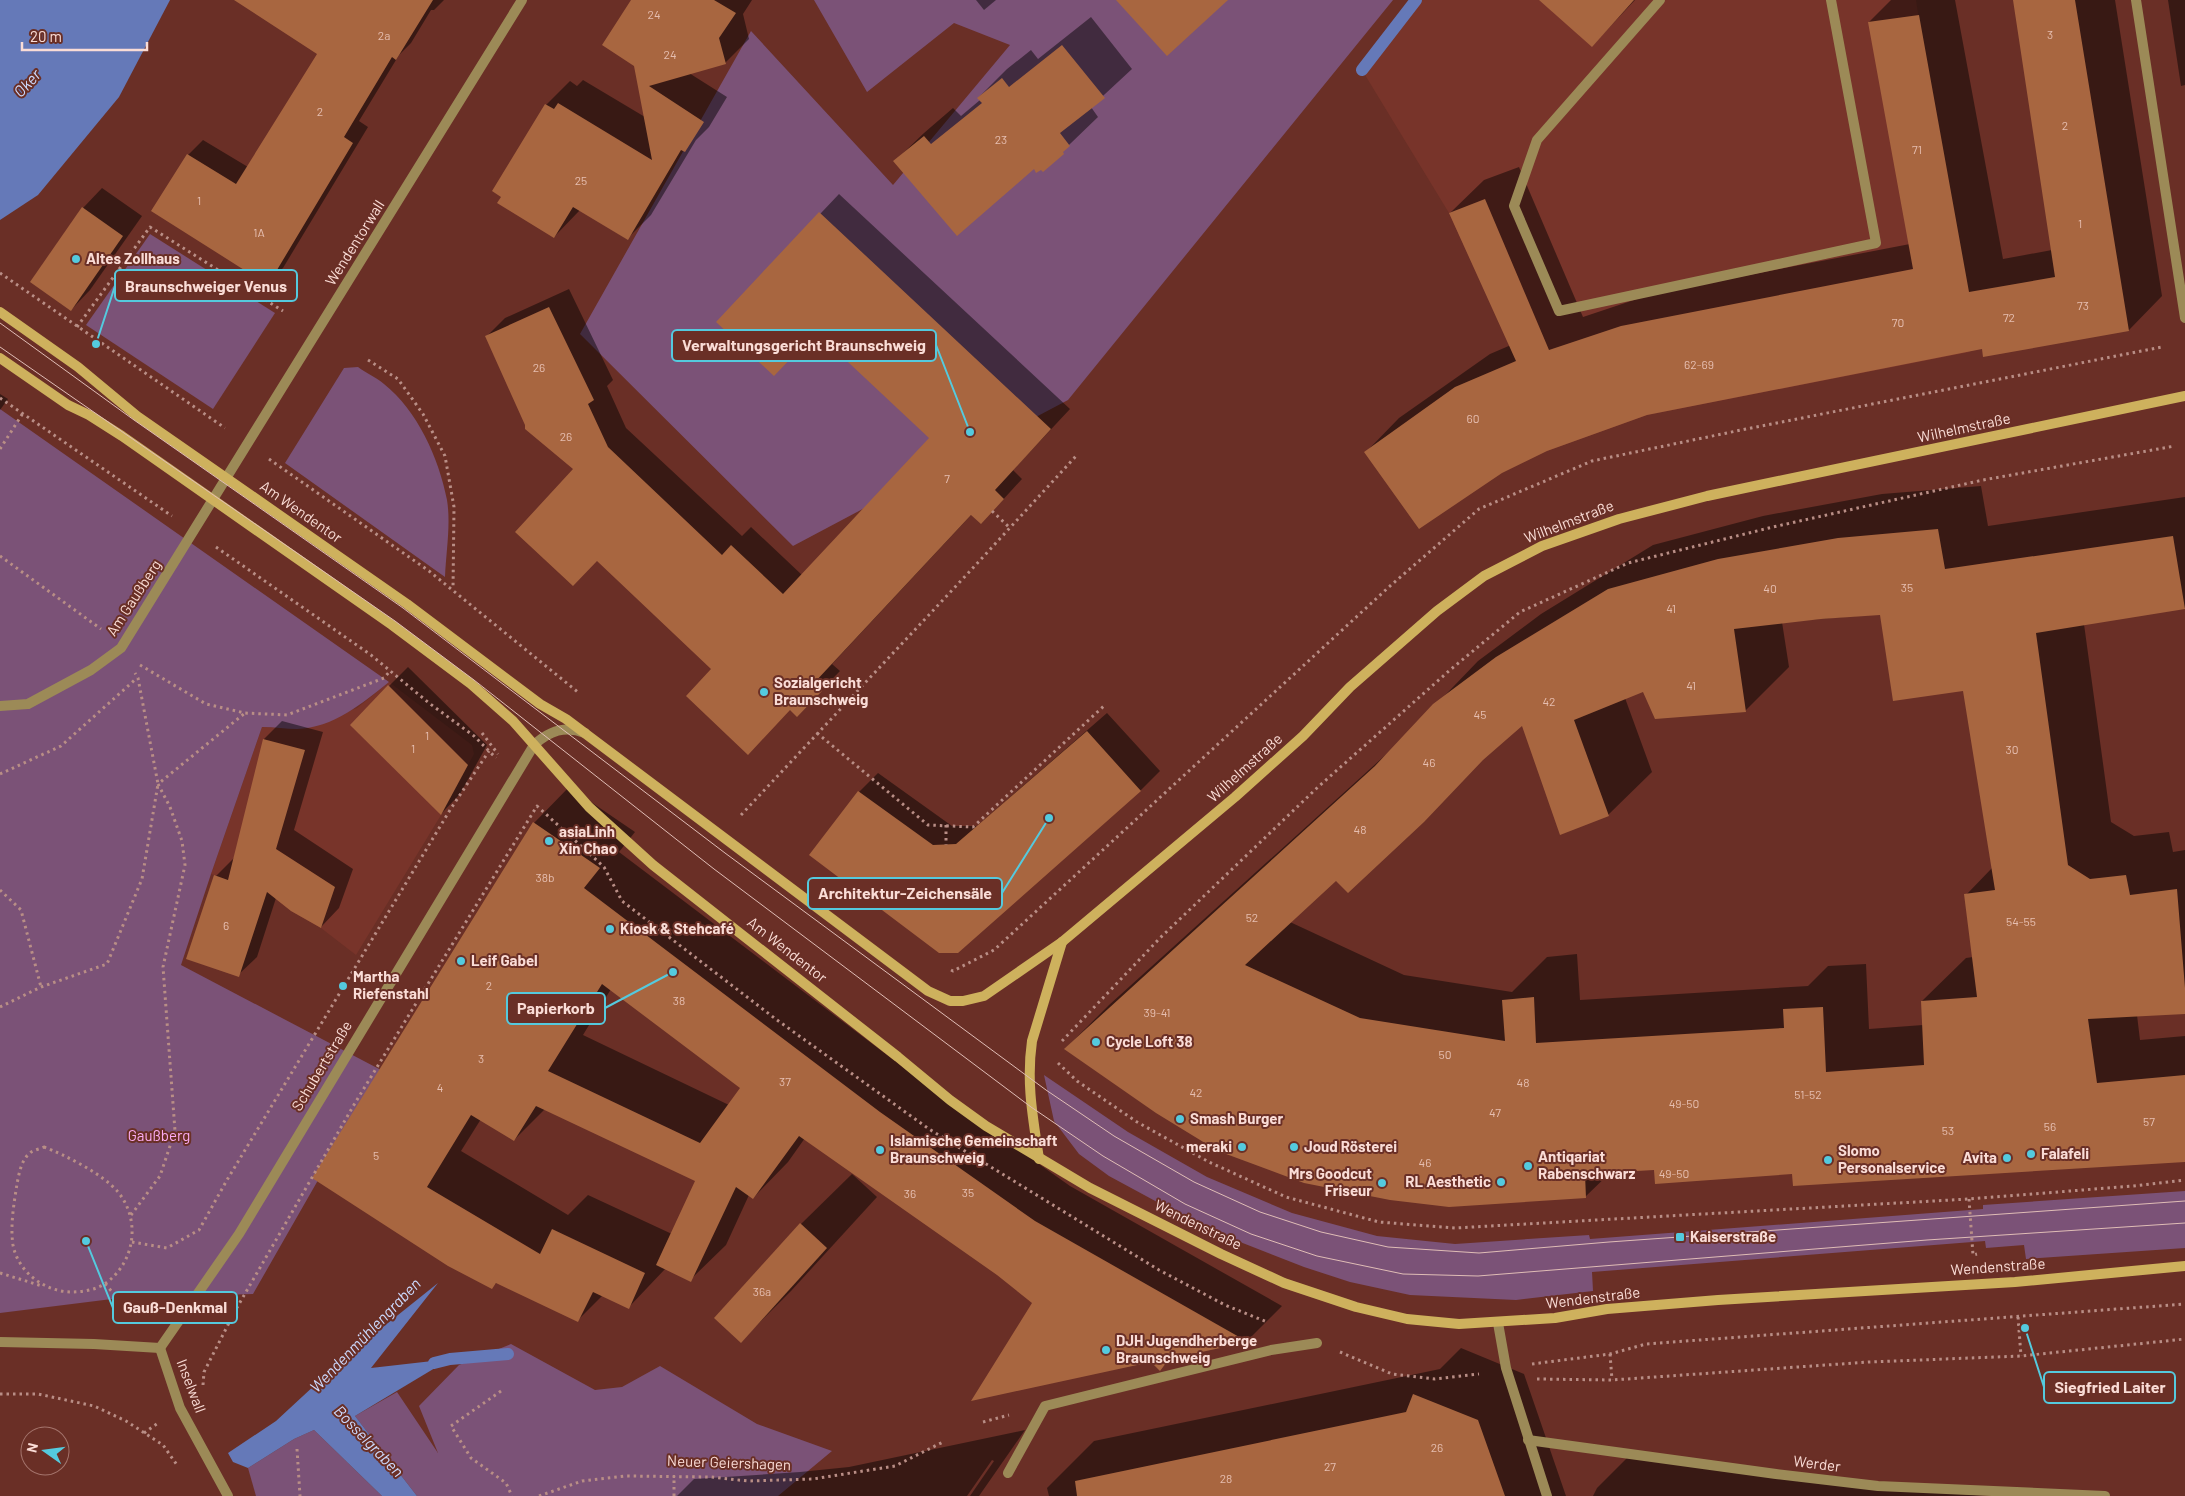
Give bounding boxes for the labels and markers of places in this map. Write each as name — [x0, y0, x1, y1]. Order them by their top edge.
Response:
place label: Altes Zollhaus — [86, 249, 180, 267]
marker: Altes Zollhaus — [70, 253, 82, 265]
callout: Braunschweiger Venus — [115, 270, 297, 301]
callout: Verwaltungsgericht Braunschweig — [672, 330, 936, 361]
place label: Sozialgericht Braunschweig — [774, 673, 868, 708]
marker: Sozialgericht Braunschweig — [758, 686, 770, 698]
place label: asiaLinh Xin Chao — [559, 822, 617, 857]
marker: asiaLinh Xin Chao — [543, 835, 555, 847]
callout: Architektur-Zeichensäle — [808, 878, 1002, 909]
place label: Kiosk & Stehcafé — [620, 919, 734, 937]
marker: Kiosk & Stehcafé — [604, 923, 616, 935]
place label: Leif Gabel — [471, 951, 538, 969]
marker: Leif Gabel — [455, 955, 467, 967]
place label: Martha Riefenstahl — [353, 967, 429, 1002]
marker: Martha Riefenstahl — [337, 980, 349, 992]
callout: Papierkorb — [507, 993, 605, 1024]
place label: Cycle Loft 38 — [1106, 1032, 1193, 1050]
marker: Cycle Loft 38 — [1090, 1036, 1102, 1048]
place label: Smash Burger — [1190, 1109, 1283, 1127]
marker: Smash Burger — [1174, 1113, 1186, 1125]
place label: Islamische Gemeinschaft Braunschweig — [890, 1131, 1058, 1166]
place label: meraki — [1186, 1137, 1232, 1155]
place label: Joud Rösterei — [1304, 1137, 1397, 1155]
marker: meraki — [1236, 1141, 1248, 1153]
marker: Joud Rösterei — [1288, 1141, 1300, 1153]
place label: Slomo Personalservice — [1838, 1141, 1945, 1176]
marker: Islamische Gemeinschaft Braunschweig — [874, 1144, 886, 1156]
place label: Falafeli — [2041, 1144, 2089, 1162]
place label: Antiqariat Rabenschwarz — [1538, 1147, 1636, 1182]
place label: Avita — [1962, 1148, 1997, 1166]
marker: Falafeli — [2025, 1148, 2037, 1160]
marker: Avita — [2001, 1152, 2013, 1164]
marker: Slomo Personalservice — [1822, 1154, 1834, 1166]
marker: Antiqariat Rabenschwarz — [1522, 1160, 1534, 1172]
place label: Mrs Goodcut Friseur — [1289, 1164, 1372, 1199]
place label: RL Aesthetic — [1405, 1172, 1491, 1190]
marker: RL Aesthetic — [1495, 1176, 1507, 1188]
marker: Mrs Goodcut Friseur — [1376, 1177, 1388, 1189]
place label: Kaiserstraße — [1690, 1227, 1776, 1245]
marker: Kaiserstraße — [1674, 1231, 1686, 1243]
callout: Gauß-Denkmal — [113, 1292, 237, 1323]
place label: DJH Jugendherberge Braunschweig — [1116, 1331, 1257, 1366]
marker: DJH Jugendherberge Braunschweig — [1100, 1344, 1112, 1356]
callout: Siegfried Laiter — [2044, 1372, 2175, 1403]

